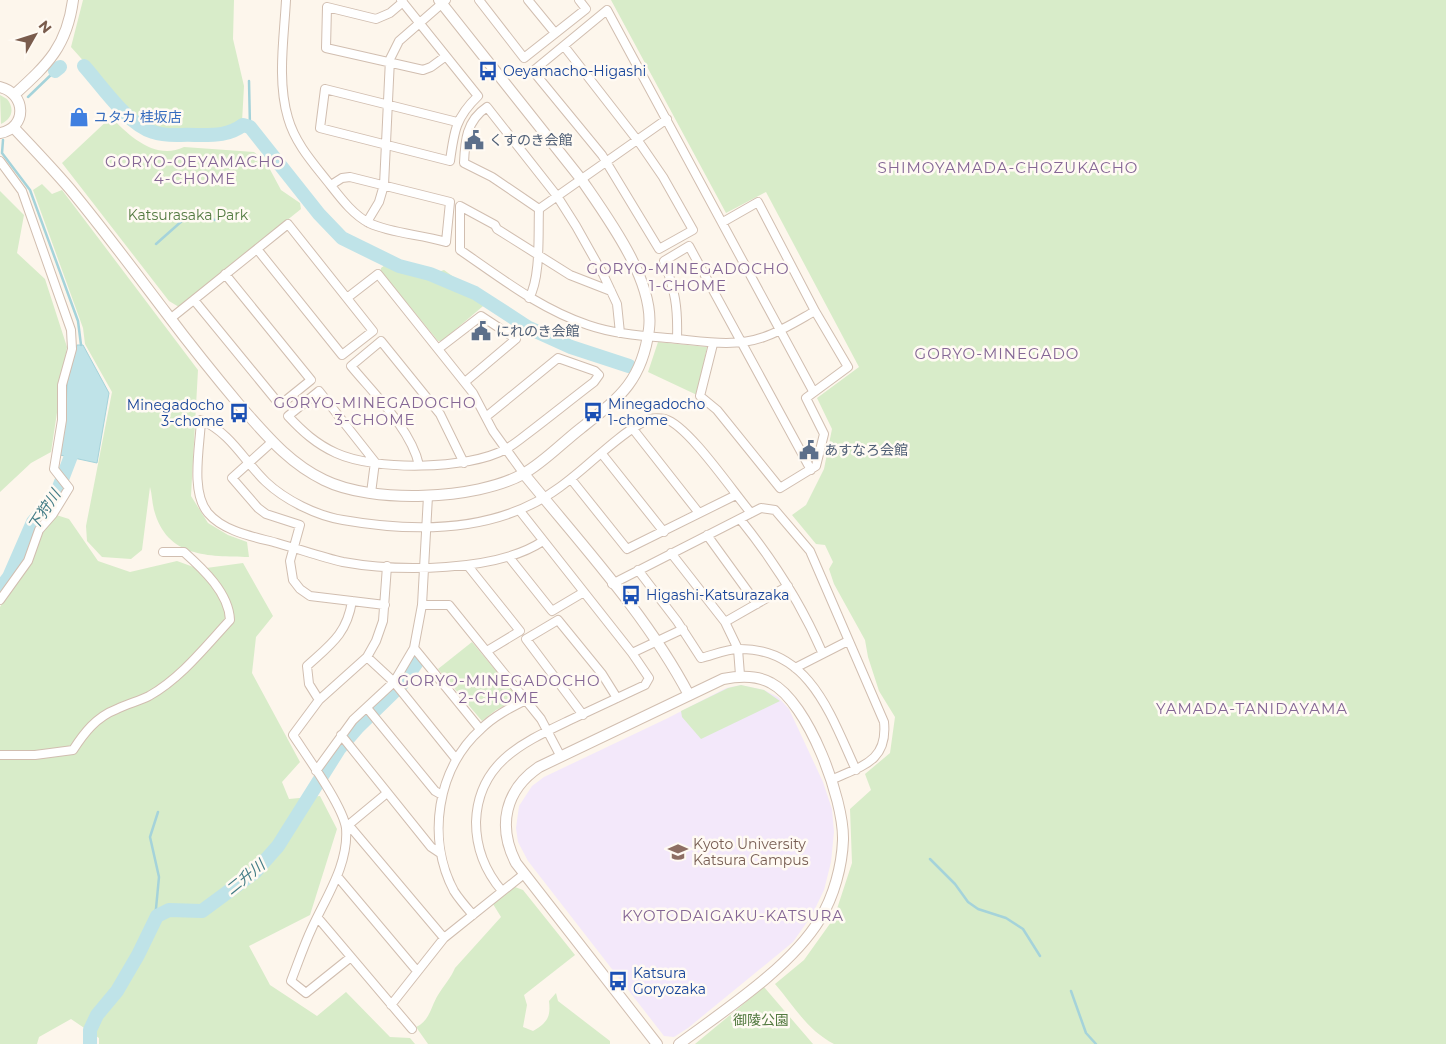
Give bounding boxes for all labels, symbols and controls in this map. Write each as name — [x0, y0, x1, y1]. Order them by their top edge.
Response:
north arrow — [10, 10, 60, 60]
text: N — [35, 17, 56, 37]
bus stop icon: Oeyamacho-Higashi — [477, 60, 499, 82]
place label: Oeyamacho-Higashi — [503, 62, 646, 80]
shop icon: ユタカ 桂坂店 — [68, 106, 90, 128]
place label: ユタカ 桂坂店 — [94, 108, 182, 126]
public building icon: くすのき会館 — [463, 129, 485, 151]
place label: くすのき会館 — [489, 131, 573, 149]
district label: GORYO-OEYAMACHO 4-CHOME — [105, 152, 285, 188]
district label: SHIMOYAMADA-CHOZUKACHO — [878, 158, 1138, 177]
park label: Katsurasaka Park — [128, 206, 249, 224]
district label: GORYO-MINEGADOCHO 1-CHOME — [586, 259, 790, 295]
public building icon: にれのき会館 — [470, 320, 492, 342]
place label: にれのき会館 — [496, 322, 580, 340]
district label: GORYO-MINEGADO — [915, 344, 1079, 363]
district label: GORYO-MINEGADOCHO 3-CHOME — [273, 393, 477, 429]
place label: Minegadocho 1-chome — [608, 395, 705, 429]
place label: Minegadocho 3-chome — [127, 396, 224, 430]
bus stop icon: Minegadocho 1-chome — [582, 401, 604, 423]
bus stop icon: Minegadocho 3-chome — [228, 402, 250, 424]
public building icon: あすなろ会館 — [798, 439, 820, 461]
place label: あすなろ会館 — [824, 441, 908, 459]
water label: 下狩川 — [24, 484, 65, 534]
bus stop icon: Higashi-Katsurazaka — [620, 584, 642, 606]
place label: Higashi-Katsurazaka — [646, 586, 790, 604]
district label: GORYO-MINEGADOCHO 2-CHOME — [397, 671, 601, 707]
district label: YAMADA-TANIDAYAMA — [1156, 699, 1348, 718]
place label: Kyoto University Katsura Campus — [693, 835, 809, 869]
school or university icon: Kyoto University Katsura Campus — [667, 841, 689, 863]
water label: 二升川 — [222, 854, 270, 899]
district label: KYOTODAIGAKU-KATSURA — [622, 906, 844, 925]
place label: Katsura Goryozaka — [633, 964, 706, 998]
bus stop icon: Katsura Goryozaka — [607, 970, 629, 992]
park label: 御陵公園 — [733, 1011, 789, 1029]

